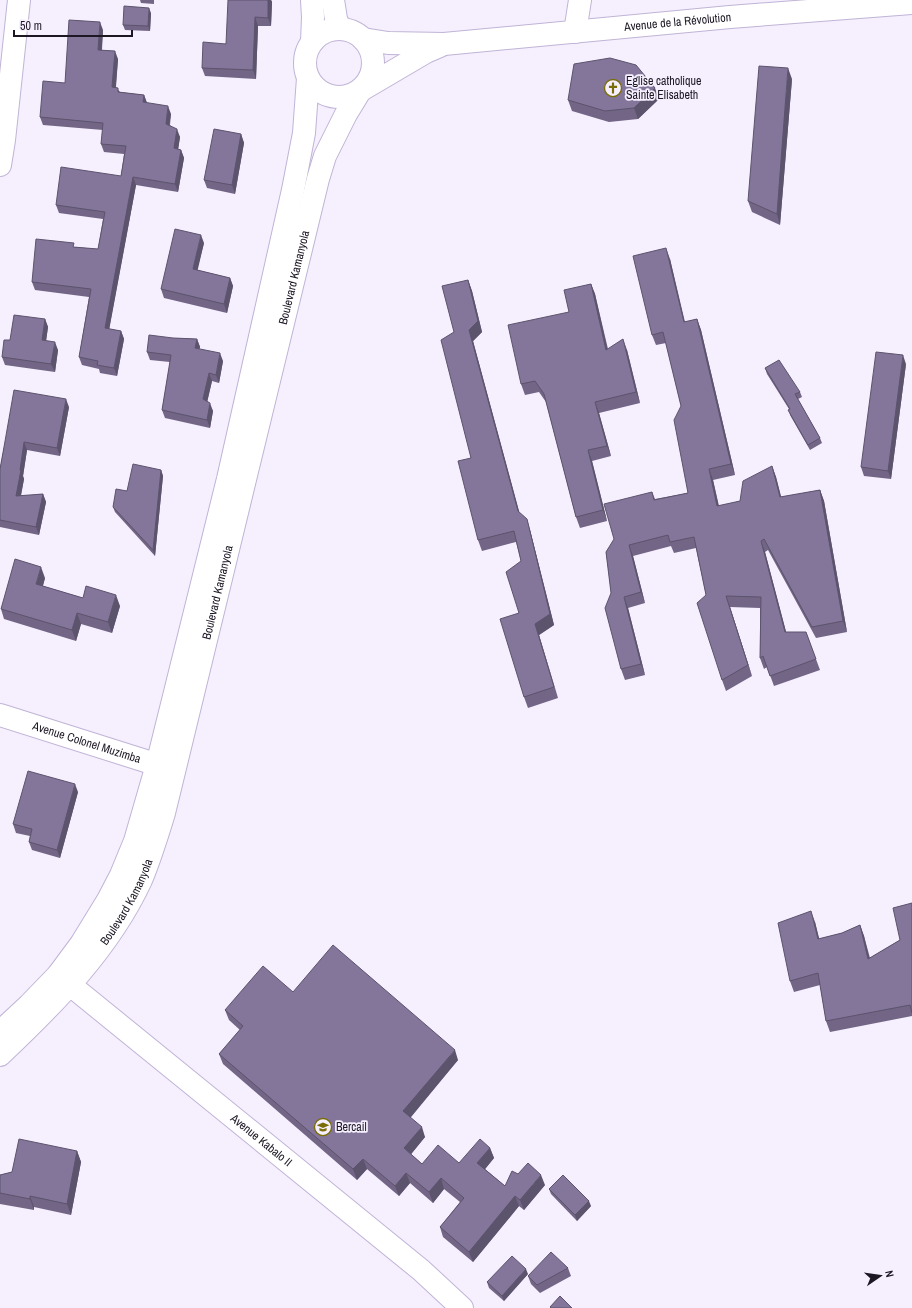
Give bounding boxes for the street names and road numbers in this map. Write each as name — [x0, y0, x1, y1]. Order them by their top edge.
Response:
street label: Avenue de la Révolution — [622, 9, 732, 35]
street label: Boulevard Kamanyola — [275, 228, 313, 326]
street label: Boulevard Kamanyola — [198, 543, 237, 641]
street label: Avenue Colonel Muzimba — [30, 718, 143, 767]
street label: Boulevard Kamanyola — [96, 856, 157, 948]
street label: Avenue Kabalo II — [226, 1110, 295, 1170]

